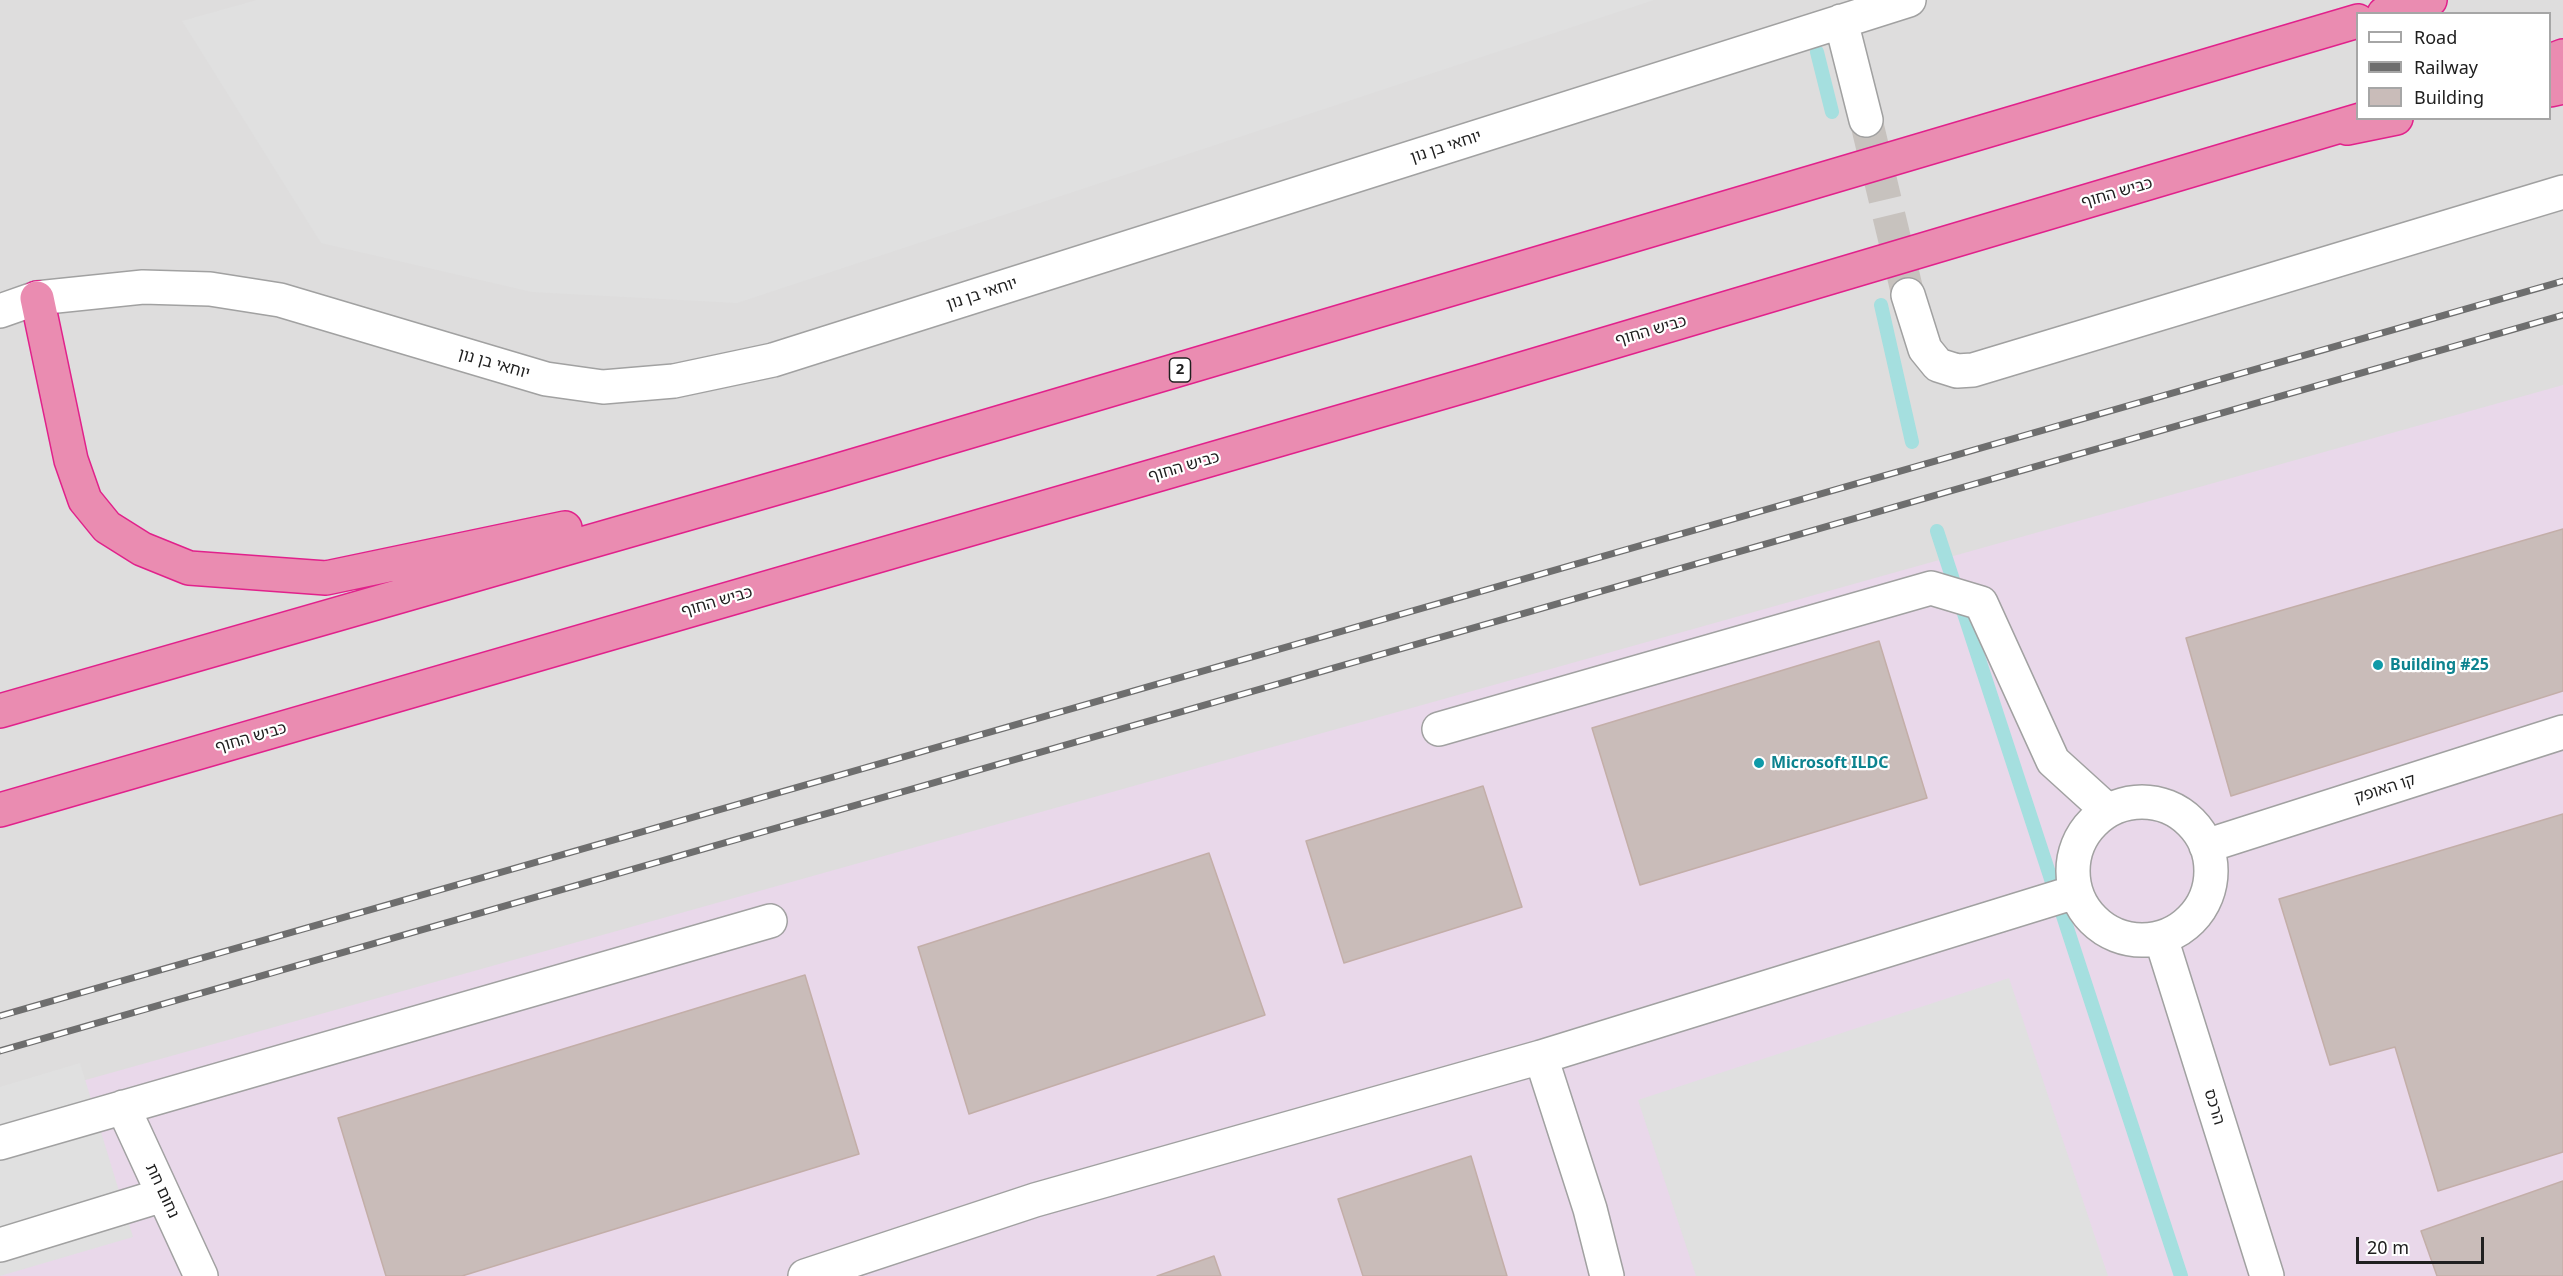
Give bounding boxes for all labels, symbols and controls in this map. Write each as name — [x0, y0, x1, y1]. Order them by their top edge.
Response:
legend — [2356, 12, 2551, 120]
text: Road — [2414, 25, 2457, 49]
text: Railway — [2414, 55, 2478, 79]
text: Building — [2414, 85, 2484, 109]
street label: יוחאי בן נון — [1408, 127, 1484, 167]
street label: כביש החוף — [2079, 174, 2155, 212]
street label: יוחאי בן נון — [944, 274, 1020, 314]
street label: כביש החוף — [1613, 312, 1689, 350]
street label: יוחאי בן נון — [456, 345, 532, 383]
road number: 2 — [1170, 358, 1190, 382]
street label: כביש החוף — [1146, 448, 1222, 486]
street label: כביש החוף — [679, 583, 755, 621]
place label: Building #25 — [2390, 655, 2489, 675]
marker: Building #25 — [2371, 658, 2385, 672]
street label: כביש החוף — [213, 719, 289, 757]
place label: Microsoft ILDC — [1771, 753, 1888, 773]
marker: Microsoft ILDC — [1752, 756, 1766, 770]
street label: קו האופק — [2352, 770, 2418, 808]
street label: הרכס — [2200, 1087, 2228, 1127]
street label: נחום חת — [141, 1161, 183, 1221]
scale bar — [2359, 1225, 2486, 1263]
text: 20 m — [2367, 1235, 2409, 1259]

